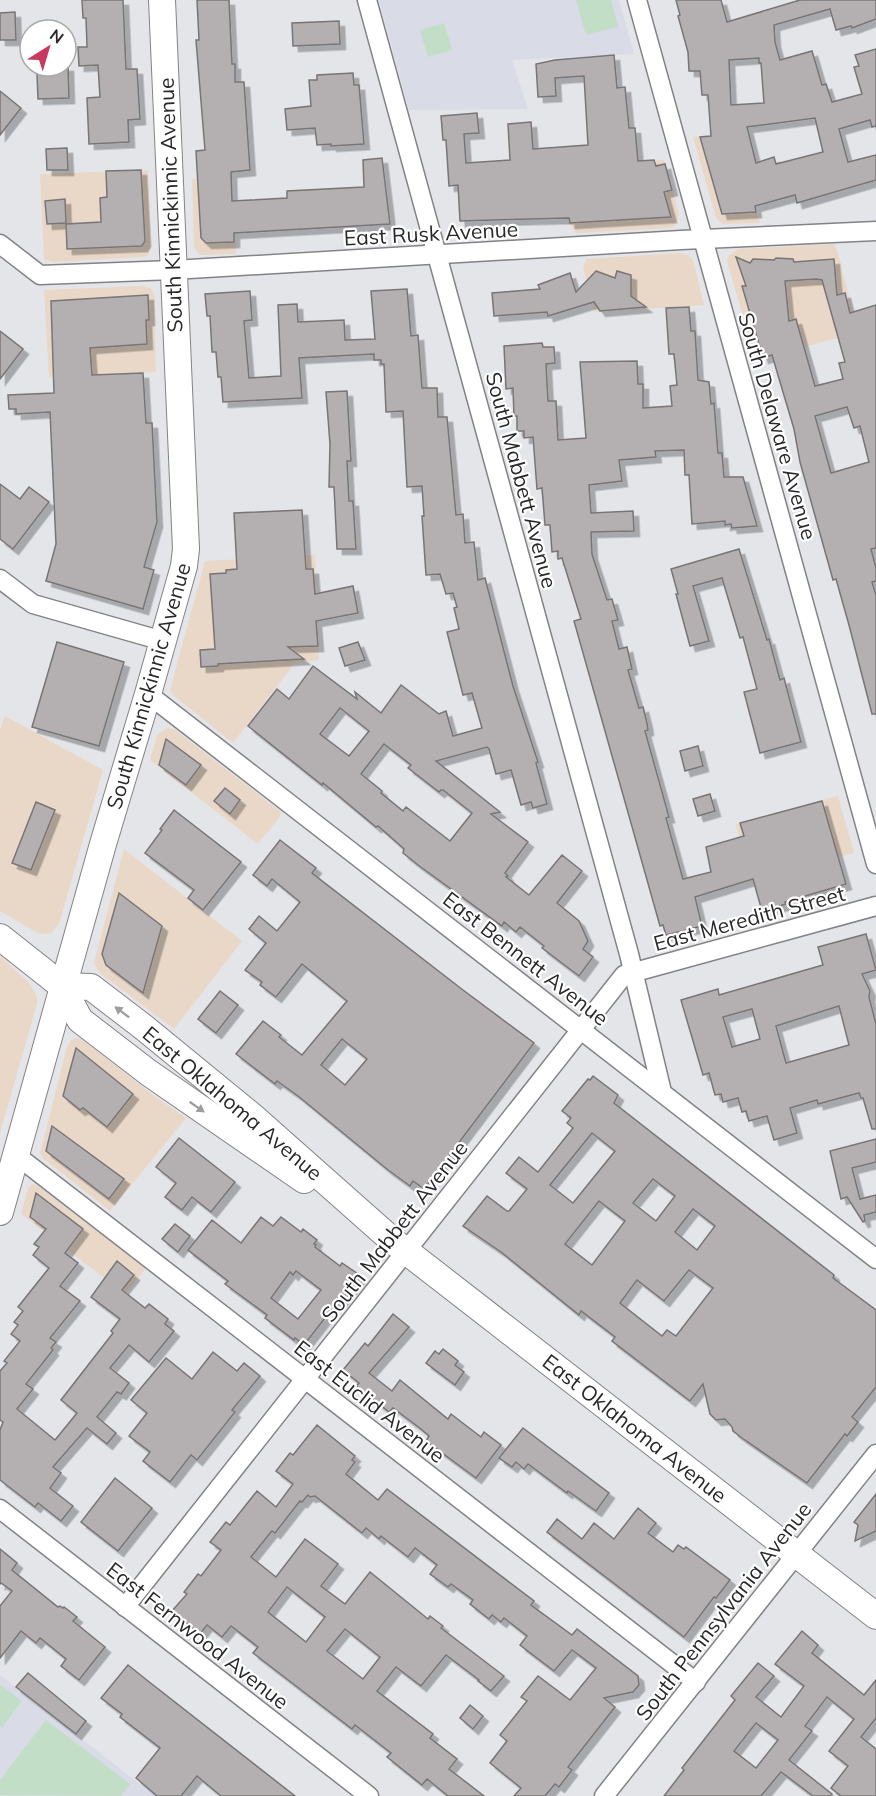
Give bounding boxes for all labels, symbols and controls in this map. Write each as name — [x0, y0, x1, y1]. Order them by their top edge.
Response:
north arrow — [18, 18, 78, 78]
text: N — [46, 24, 68, 48]
street label: South Kinnickinnic Avenue — [153, 77, 187, 333]
street label: East Rusk Avenue — [343, 215, 519, 251]
street label: South Delaware Avenue — [733, 309, 823, 543]
street label: South Mabbett Avenue — [481, 369, 563, 591]
street label: South Kinnickinnic Avenue — [100, 560, 196, 812]
street label: East Meredith Street — [650, 880, 848, 956]
street label: East Bennett Avenue — [438, 885, 614, 1031]
one-way arrow — [115, 1006, 130, 1018]
street label: East Oklahoma Avenue — [138, 1020, 328, 1186]
one-way arrow — [189, 1101, 205, 1113]
street label: South Mabbett Avenue — [315, 1135, 473, 1327]
street label: East Euclid Avenue — [289, 1334, 451, 1468]
street label: East Oklahoma Avenue — [538, 1348, 732, 1508]
street label: South Pennsylvania Avenue — [630, 1497, 816, 1725]
street label: East Fernwood Avenue — [102, 1556, 294, 1714]

